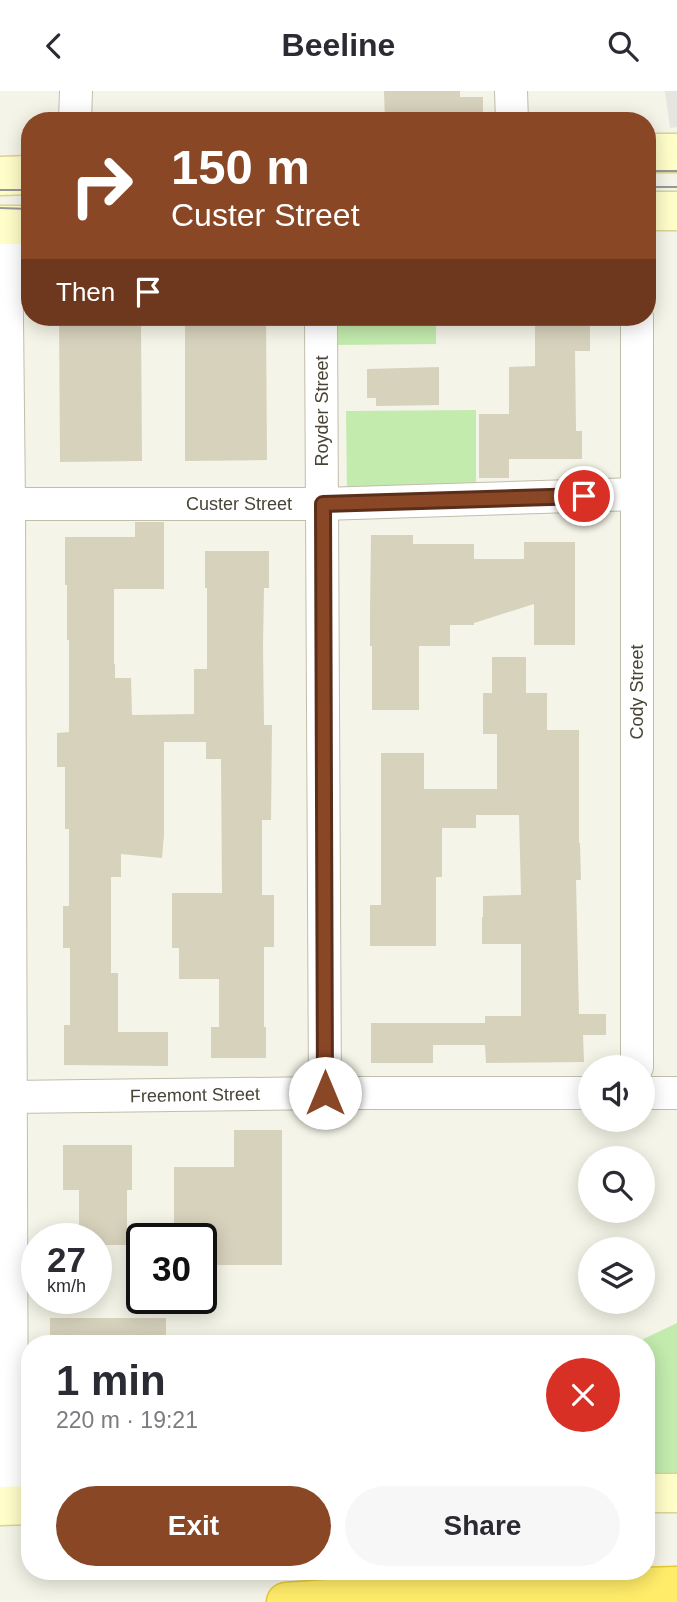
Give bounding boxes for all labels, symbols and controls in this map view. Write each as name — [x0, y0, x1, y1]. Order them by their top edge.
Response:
icon: back — [35, 27, 73, 65]
text: Beeline — [282, 27, 395, 63]
icon: search — [604, 27, 642, 65]
icon: right — [56, 140, 147, 231]
text: 150 m — [171, 140, 310, 194]
text: Custer Street — [171, 197, 360, 233]
icon: arrive — [129, 273, 167, 311]
text: Then — [56, 277, 115, 307]
street label: Royder Street — [312, 355, 332, 467]
pin — [554, 466, 614, 526]
icon: arrive — [565, 477, 603, 515]
street label: Custer Street — [186, 494, 292, 514]
street label: Cody Street — [627, 644, 647, 740]
map controls — [578, 1055, 655, 1314]
button: sound — [578, 1055, 655, 1132]
position arrow — [288, 1056, 362, 1130]
street label: Freemont Street — [130, 1084, 260, 1106]
button: search — [578, 1146, 655, 1223]
speed limit sign: 30 — [126, 1223, 217, 1314]
button: layers — [578, 1237, 655, 1314]
text: 27 — [47, 1240, 86, 1279]
text: km/h — [47, 1276, 86, 1296]
text: 1 min — [56, 1357, 166, 1404]
button: close — [546, 1358, 620, 1432]
text: 220 m · 19:21 — [56, 1407, 198, 1433]
button: Exit — [56, 1486, 331, 1566]
button: Share — [345, 1486, 620, 1566]

